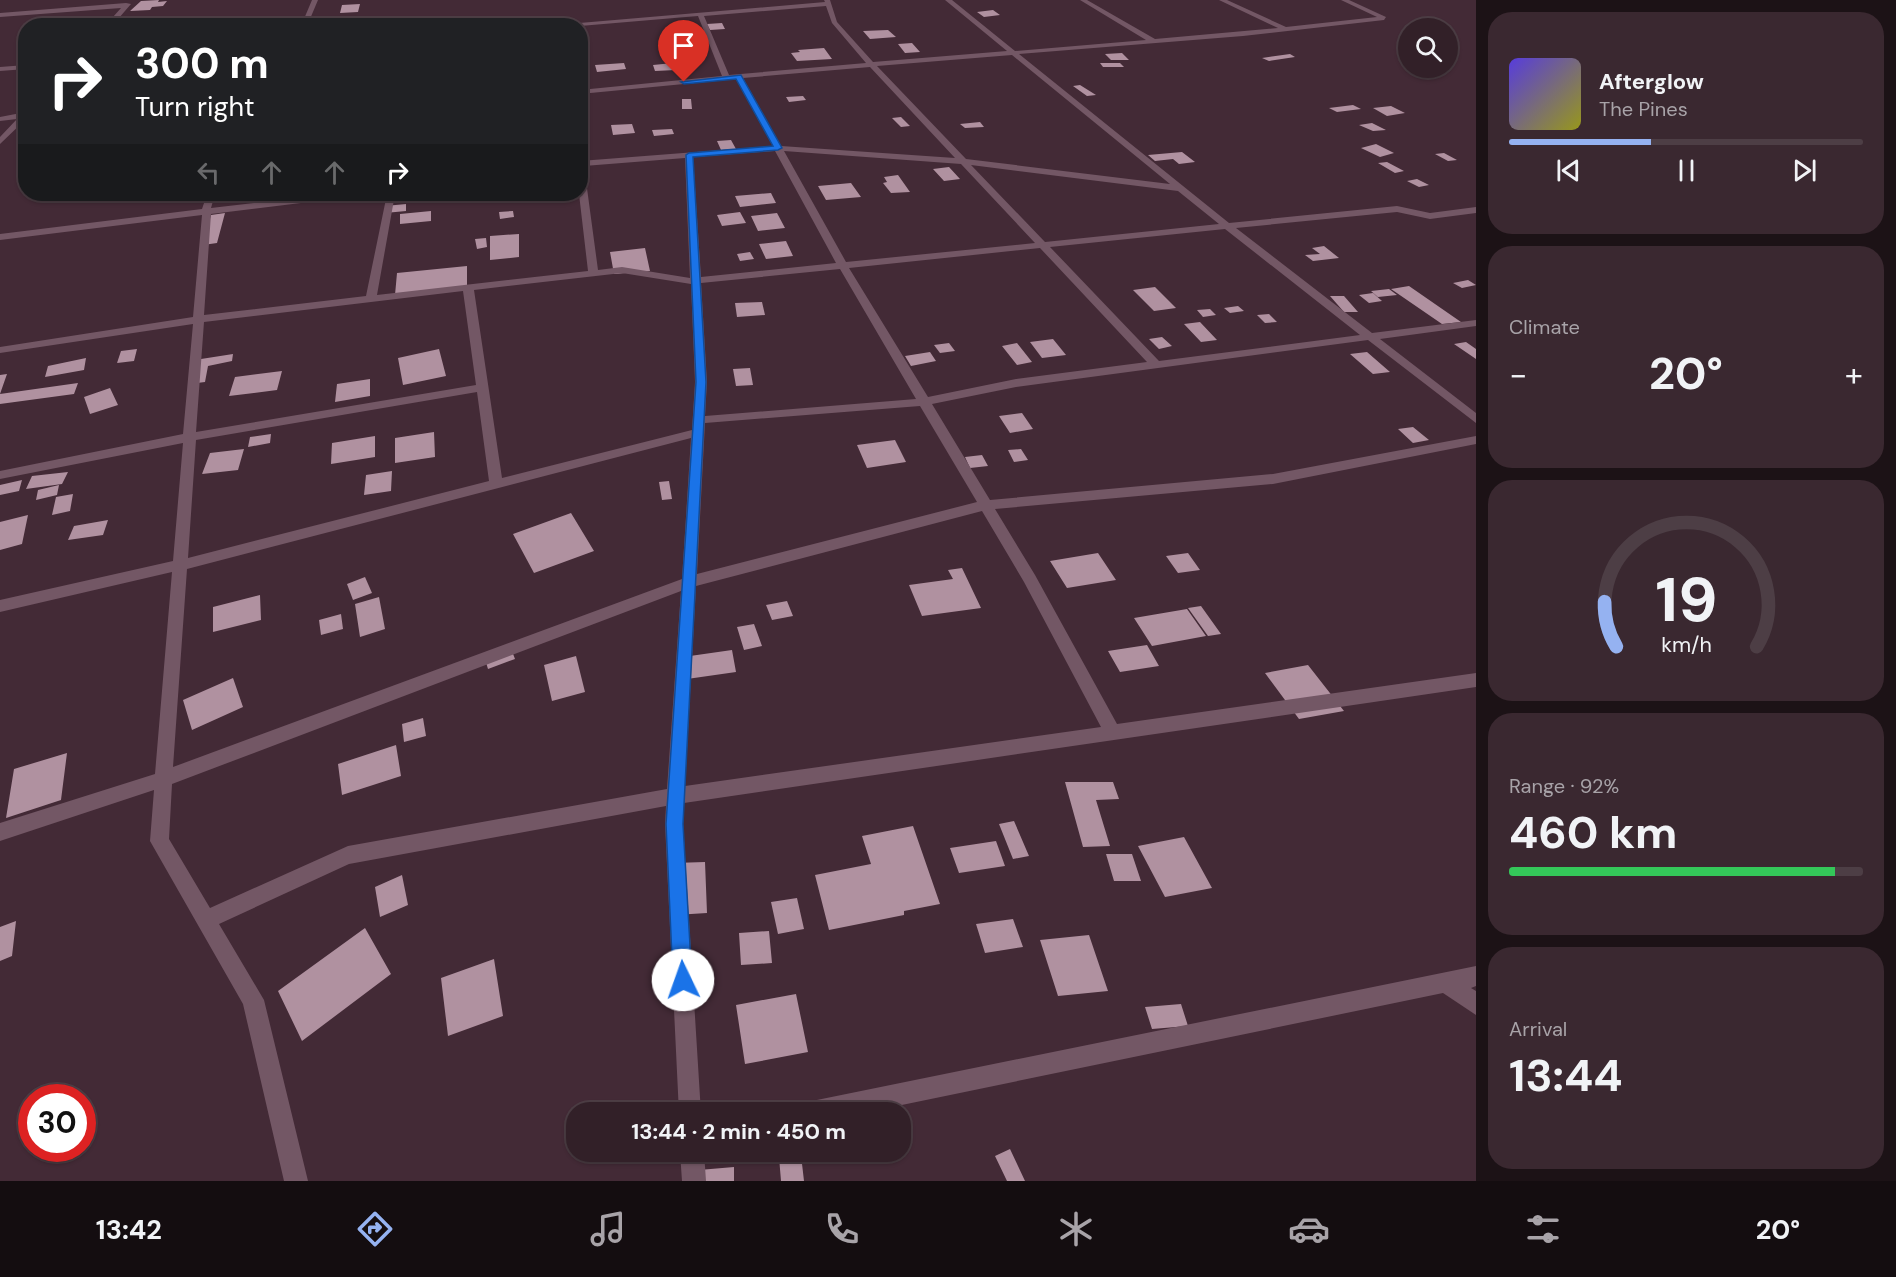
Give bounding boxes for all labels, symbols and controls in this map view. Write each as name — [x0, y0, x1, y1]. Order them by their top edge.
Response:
map controls — [1398, 18, 1458, 78]
button: search — [1398, 18, 1458, 78]
pin — [658, 20, 709, 82]
icon: arrive — [667, 29, 700, 62]
text: 300 m — [135, 36, 269, 91]
icon: right — [36, 42, 114, 120]
text: Afterglow — [1599, 67, 1704, 96]
text: Turn right — [135, 89, 255, 124]
text: The Pines — [1599, 96, 1688, 122]
icon: previous — [1552, 154, 1585, 187]
icon: pause — [1670, 154, 1703, 187]
icon: next — [1788, 154, 1821, 187]
icon: left — [192, 156, 225, 189]
icon: ahead — [255, 156, 288, 189]
icon: ahead — [318, 156, 351, 189]
icon: right — [381, 156, 414, 189]
text: Climate — [1509, 314, 1580, 340]
text: 20° — [1649, 344, 1723, 403]
text: − — [1509, 353, 1527, 396]
text: + — [1845, 353, 1863, 396]
text: 19 — [1655, 560, 1717, 641]
text: km/h — [1661, 632, 1711, 660]
text: Range · 92% — [1509, 773, 1619, 799]
text: 460 km — [1509, 803, 1677, 862]
position arrow — [651, 948, 715, 1012]
text: Arrival — [1509, 1016, 1567, 1042]
text: 13:44 — [1509, 1046, 1622, 1105]
speed limit sign: 30 — [18, 1084, 96, 1162]
text: 13:44 · 2 min · 450 m — [631, 1117, 846, 1146]
icon: directions — [354, 1208, 396, 1250]
icon: music — [587, 1208, 629, 1250]
icon: phone — [821, 1208, 863, 1250]
icon: climate — [1055, 1208, 1097, 1250]
icon: car — [1288, 1208, 1330, 1250]
icon: filters — [1522, 1208, 1564, 1250]
text: 13:42 — [96, 1212, 162, 1247]
text: 20° — [1756, 1212, 1800, 1247]

